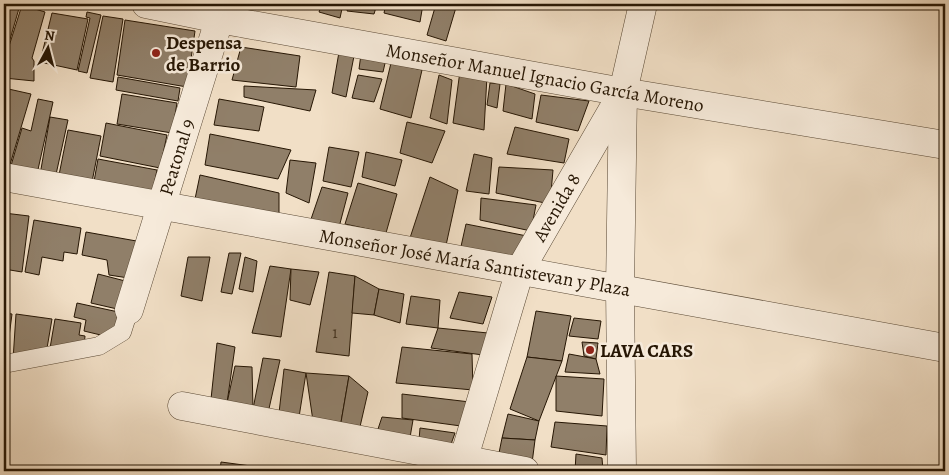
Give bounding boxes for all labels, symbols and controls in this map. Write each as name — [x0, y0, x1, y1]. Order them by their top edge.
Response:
north arrow — [22, 22, 72, 72]
text: N — [43, 26, 56, 46]
place label: Despensa de Barrio — [166, 30, 243, 78]
street label: Monseñor Manuel Ignacio García Moreno — [384, 37, 706, 119]
marker: Despensa de Barrio — [150, 47, 162, 59]
street label: Peatonal 9 — [153, 116, 201, 199]
street label: Avenida 8 — [526, 168, 587, 247]
street label: Monseñor José María Santistevan y Plaza — [317, 223, 633, 303]
house number: 1 — [332, 322, 338, 344]
place label: LAVA CARS — [600, 338, 693, 364]
marker: LAVA CARS — [584, 344, 596, 356]

